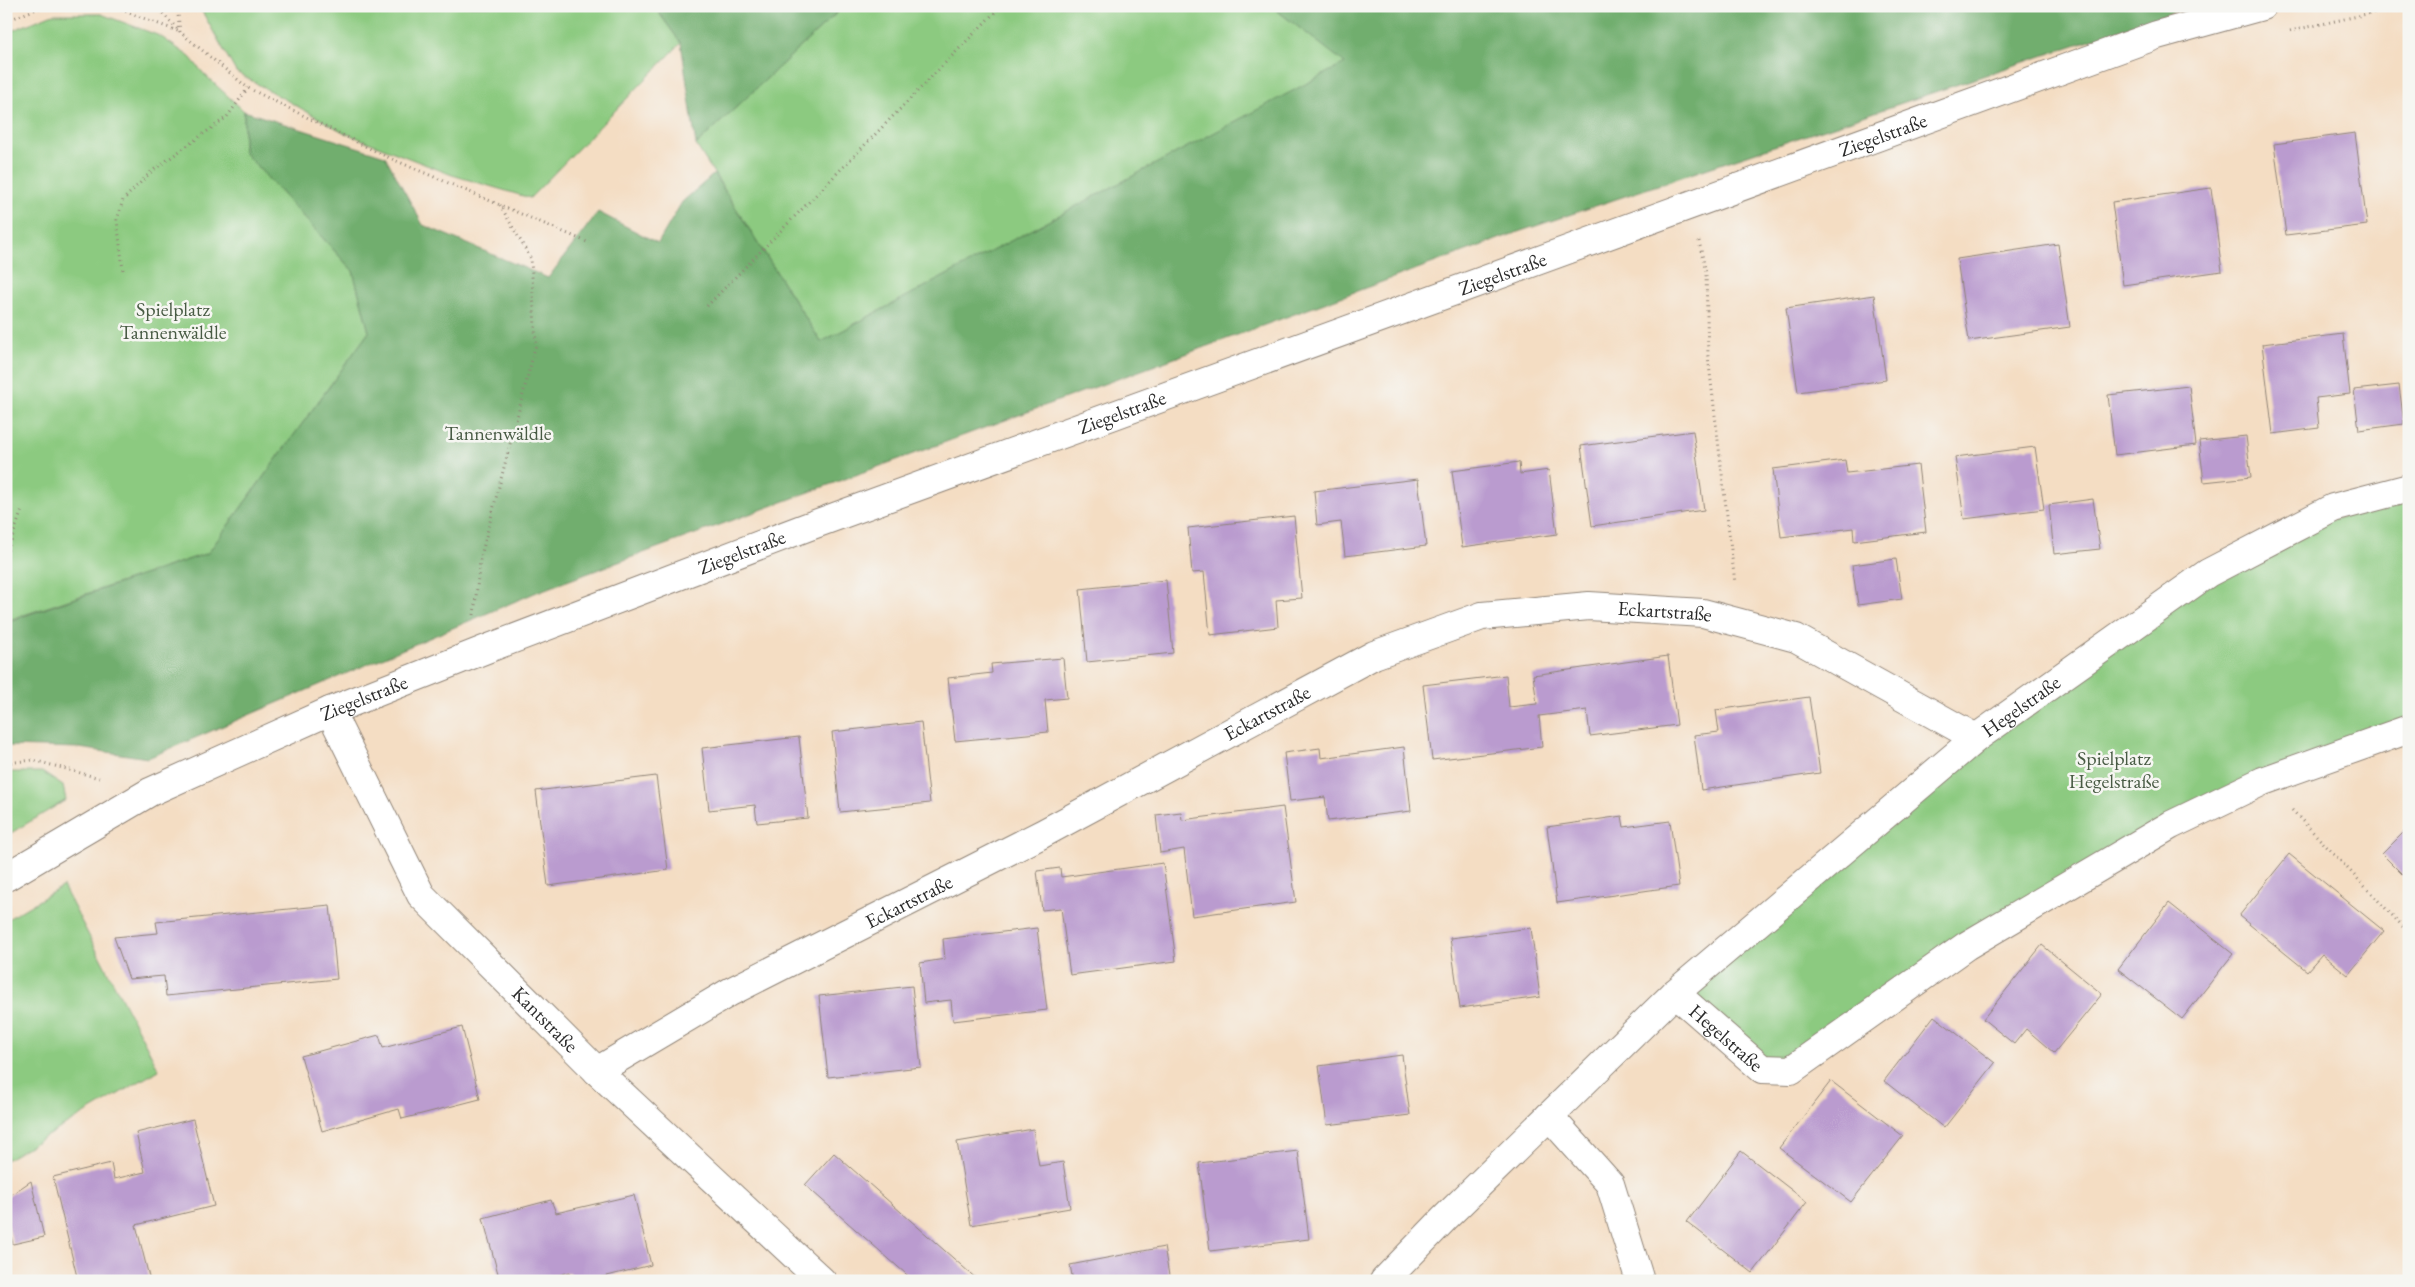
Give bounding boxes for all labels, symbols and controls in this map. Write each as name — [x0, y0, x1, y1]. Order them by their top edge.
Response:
street label: Ziegelstraße — [1836, 107, 1930, 163]
street label: Ziegelstraße — [1455, 246, 1550, 301]
park label: Spielplatz Tannenwäldle — [119, 296, 227, 345]
street label: Ziegelstraße — [1074, 384, 1169, 440]
park label: Tannenwäldle — [444, 420, 552, 446]
street label: Ziegelstraße — [694, 523, 789, 580]
street label: Eckartstraße — [1617, 595, 1715, 628]
street label: Ziegelstraße — [316, 669, 411, 727]
street label: Hegelstraße — [1976, 669, 2066, 743]
street label: Eckartstraße — [1219, 679, 1315, 747]
park label: Spielplatz Hegelstraße — [2069, 745, 2159, 794]
street label: Eckartstraße — [861, 868, 957, 934]
street label: Kantstraße — [506, 980, 584, 1058]
street label: Hegelstraße — [1684, 998, 1769, 1077]

